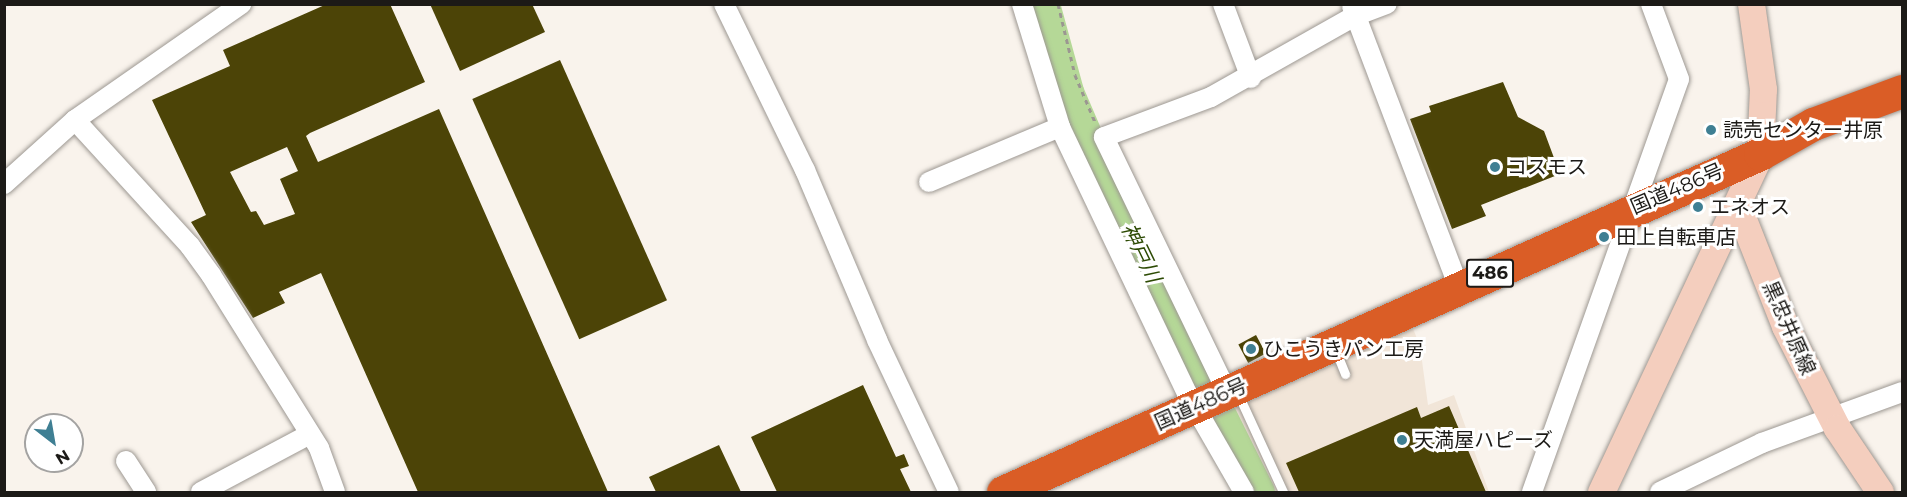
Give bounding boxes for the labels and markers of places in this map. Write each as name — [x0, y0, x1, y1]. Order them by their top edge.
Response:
place label: 読売センター井原 — [1723, 118, 1883, 142]
marker: 読売センター井原 — [1704, 123, 1718, 137]
place label: コスモス — [1507, 155, 1587, 179]
marker: コスモス — [1488, 160, 1502, 174]
place label: エネオス — [1710, 195, 1790, 219]
marker: エネオス — [1691, 200, 1705, 214]
place label: 田上自転車店 — [1616, 225, 1736, 249]
marker: 田上自転車店 — [1597, 230, 1611, 244]
place label: ひこうきパン工房 — [1263, 337, 1423, 361]
marker: ひこうきパン工房 — [1244, 342, 1258, 356]
place label: 天満屋ハピーズ — [1414, 428, 1554, 452]
marker: 天満屋ハピーズ — [1395, 433, 1409, 447]

